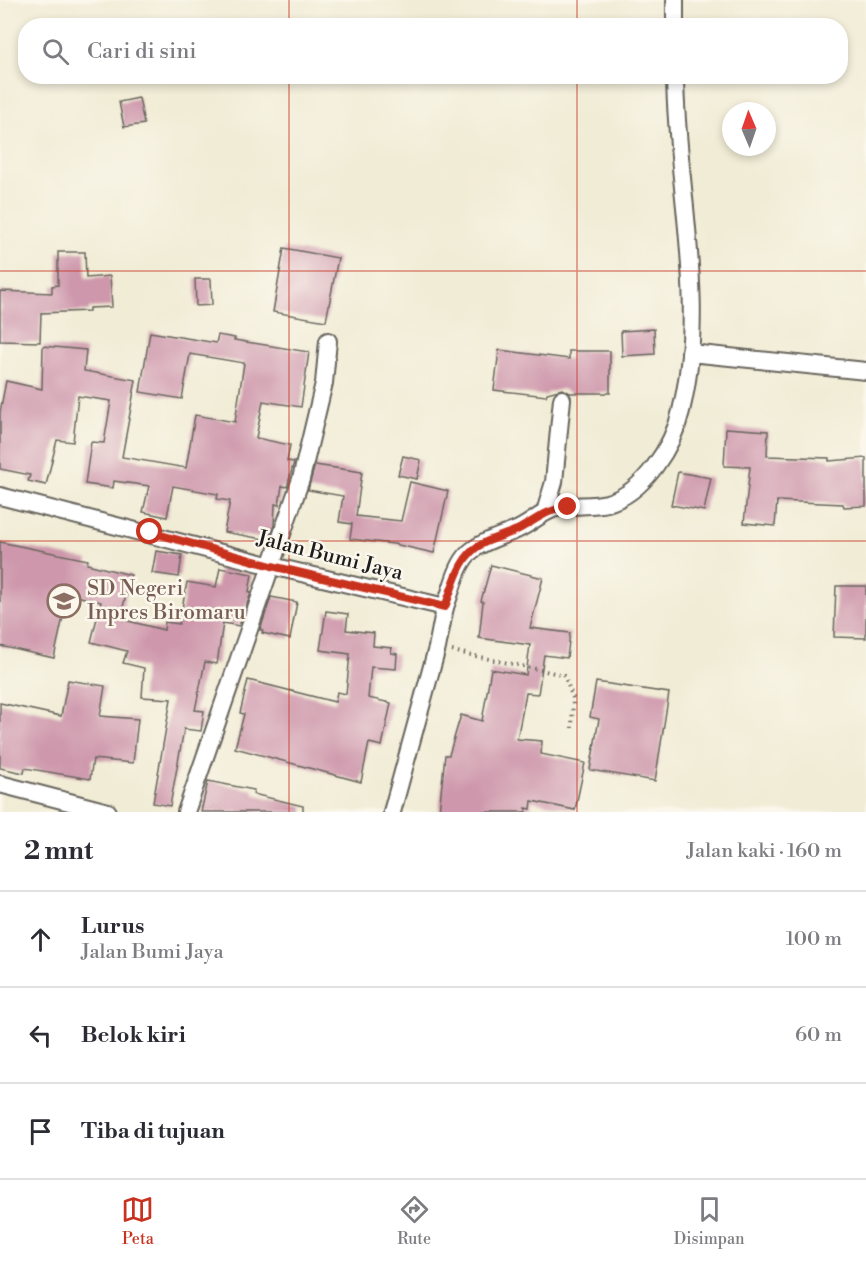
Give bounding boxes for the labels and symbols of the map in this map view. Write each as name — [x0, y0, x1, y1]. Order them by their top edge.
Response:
north arrow — [722, 102, 776, 156]
route end — [554, 493, 580, 519]
route start — [136, 518, 162, 544]
street label: Jalan Bumi Jaya — [253, 525, 406, 587]
place label: SD Negeri Inpres Biromaru — [87, 576, 246, 626]
school or university icon: SD Negeri Inpres Biromaru — [46, 583, 82, 619]

